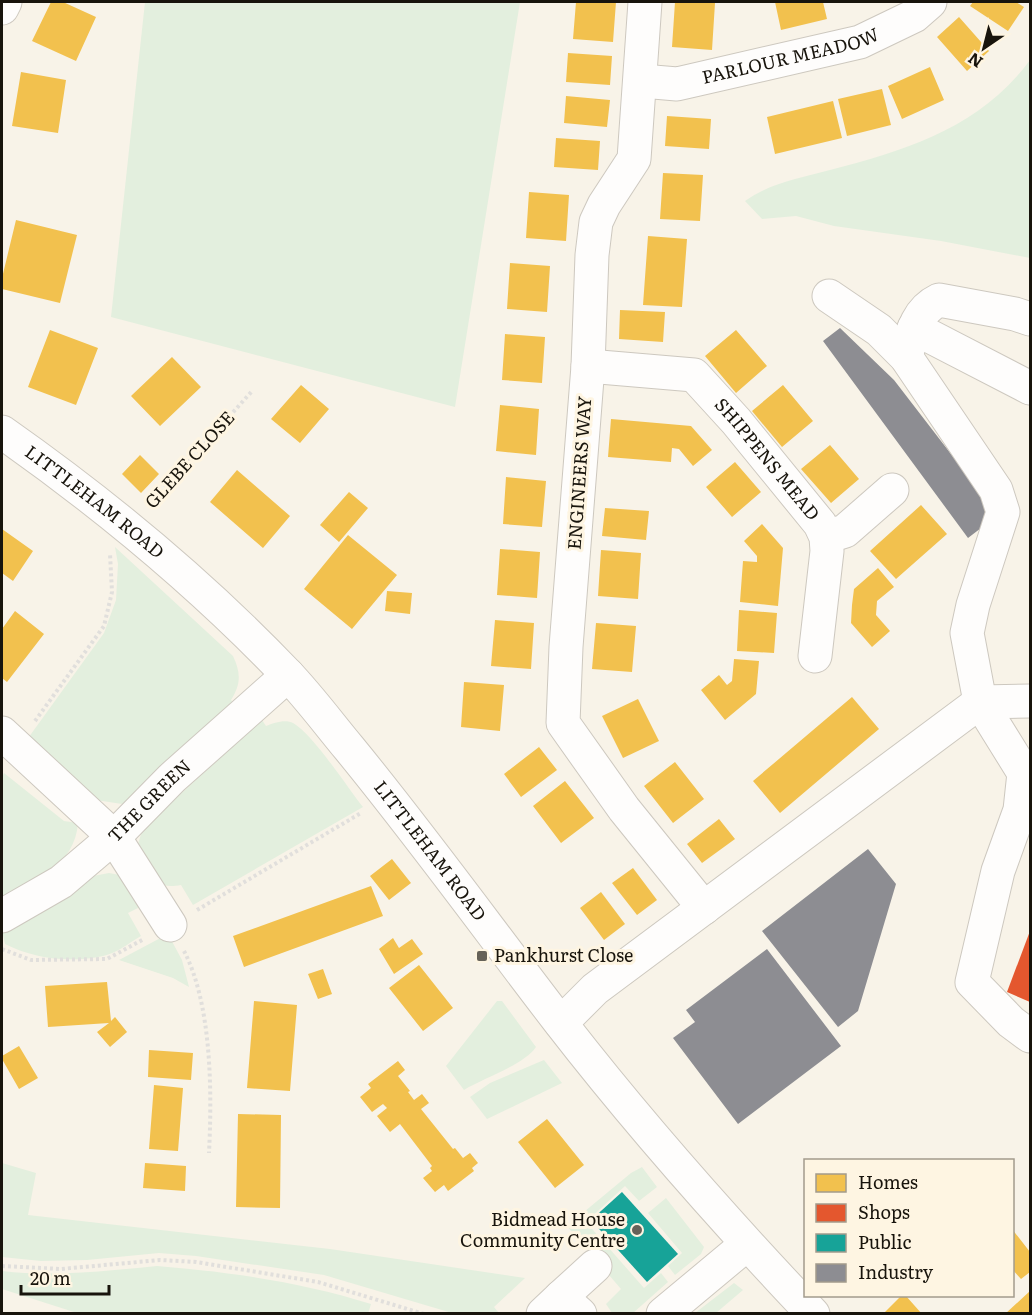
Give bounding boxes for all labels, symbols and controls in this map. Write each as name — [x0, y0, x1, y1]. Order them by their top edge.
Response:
north arrow — [954, 18, 1014, 78]
street label: PARLOUR MEADOW — [699, 20, 884, 90]
text: N — [962, 47, 987, 75]
street label: SHIPPENS MEAD — [709, 391, 827, 526]
street label: ENGINEERS WAY — [560, 395, 597, 551]
street label: GLEBE CLOSE — [138, 404, 240, 514]
street label: LITTLEHAM ROAD — [20, 438, 171, 564]
street label: THE GREEN — [101, 752, 196, 848]
street label: LITTLEHAM ROAD — [368, 774, 494, 926]
place label: Pankhurst Close — [494, 941, 633, 968]
marker: Pankhurst Close — [475, 949, 489, 963]
legend — [804, 1159, 1014, 1297]
text: Homes — [858, 1168, 918, 1195]
text: Shops — [858, 1198, 910, 1225]
place label: Bidmead House Community Centre — [460, 1205, 625, 1253]
marker: Bidmead House Community Centre — [630, 1223, 644, 1237]
text: Public — [858, 1228, 912, 1255]
scale bar — [21, 1258, 110, 1296]
text: Industry — [858, 1258, 934, 1285]
text: 20 m — [30, 1264, 71, 1291]

